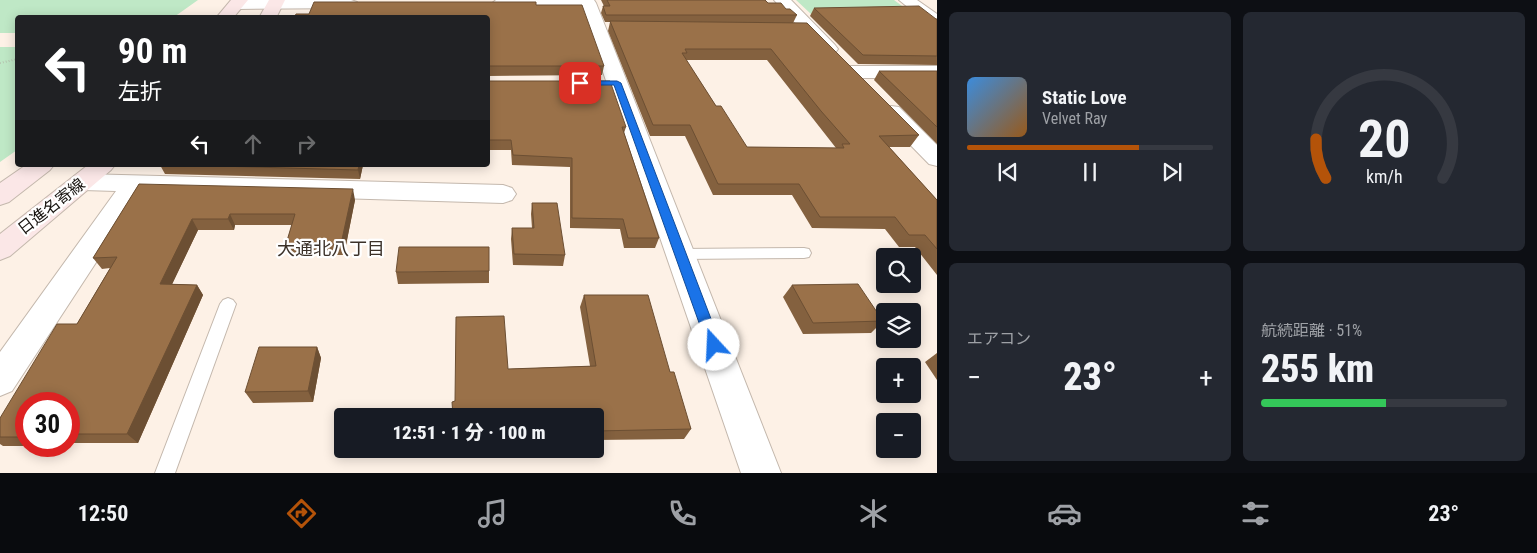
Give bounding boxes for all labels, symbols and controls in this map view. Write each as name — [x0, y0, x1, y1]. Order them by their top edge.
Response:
text: 90 m — [118, 31, 187, 72]
icon: left — [35, 35, 100, 100]
pin — [559, 62, 601, 104]
icon: arrive — [566, 69, 594, 97]
text: 左折 — [118, 79, 162, 104]
text: Static Love — [1042, 86, 1127, 109]
text: Velvet Ray — [1042, 109, 1107, 128]
text: 20 — [1358, 109, 1410, 170]
icon: left — [186, 130, 214, 158]
icon: ahead — [239, 130, 267, 158]
icon: right — [292, 130, 320, 158]
icon: previous — [994, 158, 1022, 186]
icon: pause — [1076, 158, 1104, 186]
icon: next — [1158, 158, 1186, 186]
text: km/h — [1366, 166, 1402, 187]
street label: 日進名寄線 — [14, 174, 89, 239]
district label: 大通北八丁目 — [277, 238, 385, 259]
map controls — [876, 248, 921, 458]
button: search — [876, 248, 921, 293]
button: layers — [876, 303, 921, 348]
position arrow — [687, 318, 739, 370]
text: 航続距離 · 51% — [1261, 321, 1362, 340]
text: エアコン — [967, 329, 1031, 348]
text: 255 km — [1261, 347, 1374, 391]
text: 23° — [1063, 355, 1117, 399]
button: + — [876, 358, 921, 403]
text: − — [967, 361, 981, 394]
text: + — [1199, 361, 1213, 394]
speed limit sign: 30 — [15, 392, 80, 457]
button: − — [876, 413, 921, 458]
text: 12:51 · 1 分 · 100 m — [392, 421, 546, 444]
icon: directions — [284, 496, 319, 531]
icon: music — [475, 496, 510, 531]
icon: phone — [665, 496, 700, 531]
icon: climate — [856, 496, 891, 531]
icon: car — [1047, 496, 1082, 531]
icon: filters — [1238, 496, 1273, 531]
text: 12:50 — [78, 501, 128, 526]
text: 23° — [1428, 501, 1459, 526]

